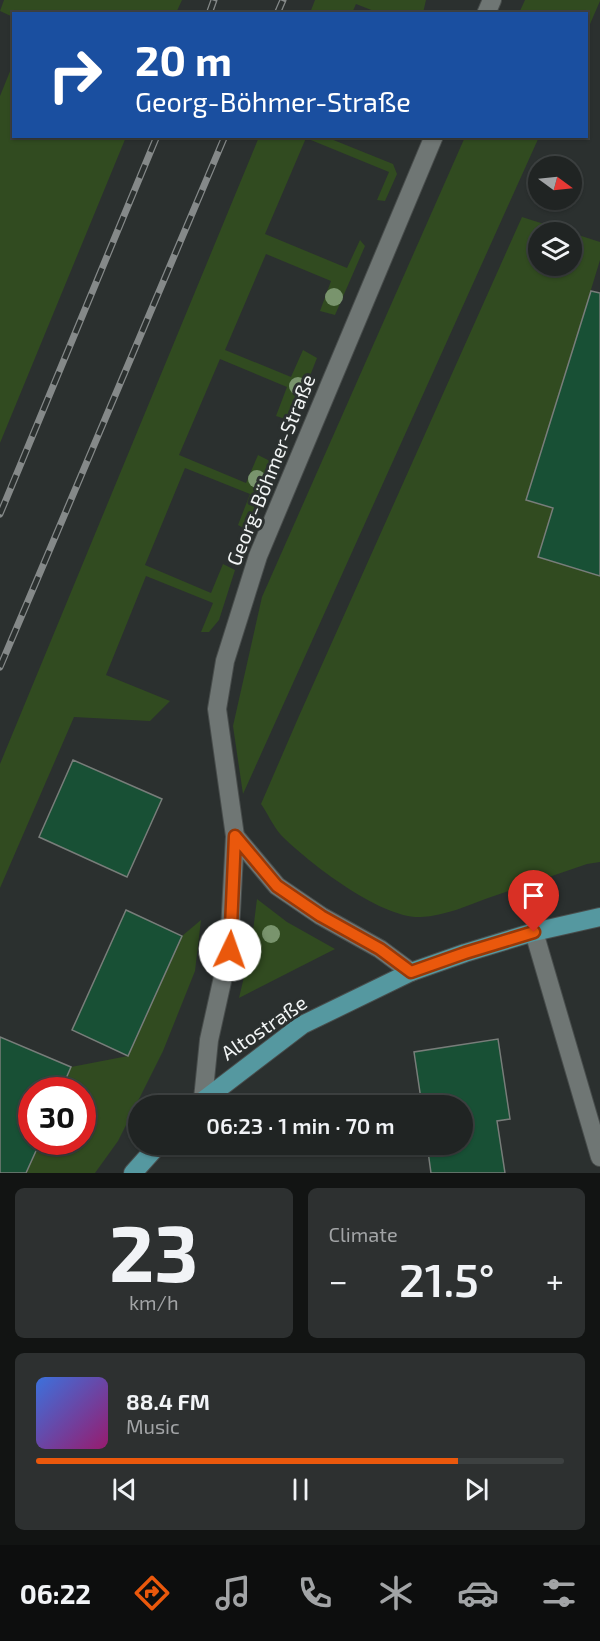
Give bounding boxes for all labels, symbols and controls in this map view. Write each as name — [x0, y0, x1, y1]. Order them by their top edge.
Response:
text: 20 m — [135, 34, 232, 84]
icon: right — [36, 36, 114, 114]
text: Georg-Böhmer-Straße — [135, 85, 411, 117]
north arrow — [528, 156, 582, 210]
map controls — [528, 156, 582, 276]
button: layers — [528, 222, 582, 276]
street label: Georg-Böhmer-Straße — [221, 370, 319, 569]
pin — [508, 870, 559, 932]
icon: arrive — [517, 879, 550, 912]
position arrow — [198, 918, 262, 982]
street label: Altostraße — [216, 990, 311, 1065]
speed limit sign: 30 — [18, 1077, 96, 1155]
text: 06:23 · 1 min · 70 m — [206, 1112, 395, 1138]
text: 23 — [109, 1204, 199, 1298]
text: Climate — [329, 1222, 398, 1246]
text: 21.5° — [399, 1252, 495, 1306]
text: − — [329, 1260, 348, 1300]
text: + — [546, 1260, 564, 1300]
text: km/h — [129, 1290, 179, 1314]
text: 88.4 FM — [126, 1388, 210, 1414]
text: Music — [126, 1414, 180, 1438]
icon: previous — [108, 1473, 141, 1506]
icon: pause — [284, 1473, 317, 1506]
icon: next — [460, 1473, 493, 1506]
icon: directions — [131, 1572, 173, 1614]
icon: music — [212, 1572, 254, 1614]
icon: phone — [294, 1572, 336, 1614]
icon: climate — [375, 1572, 417, 1614]
icon: car — [457, 1572, 499, 1614]
icon: filters — [538, 1572, 580, 1614]
text: 06:22 — [20, 1577, 91, 1609]

